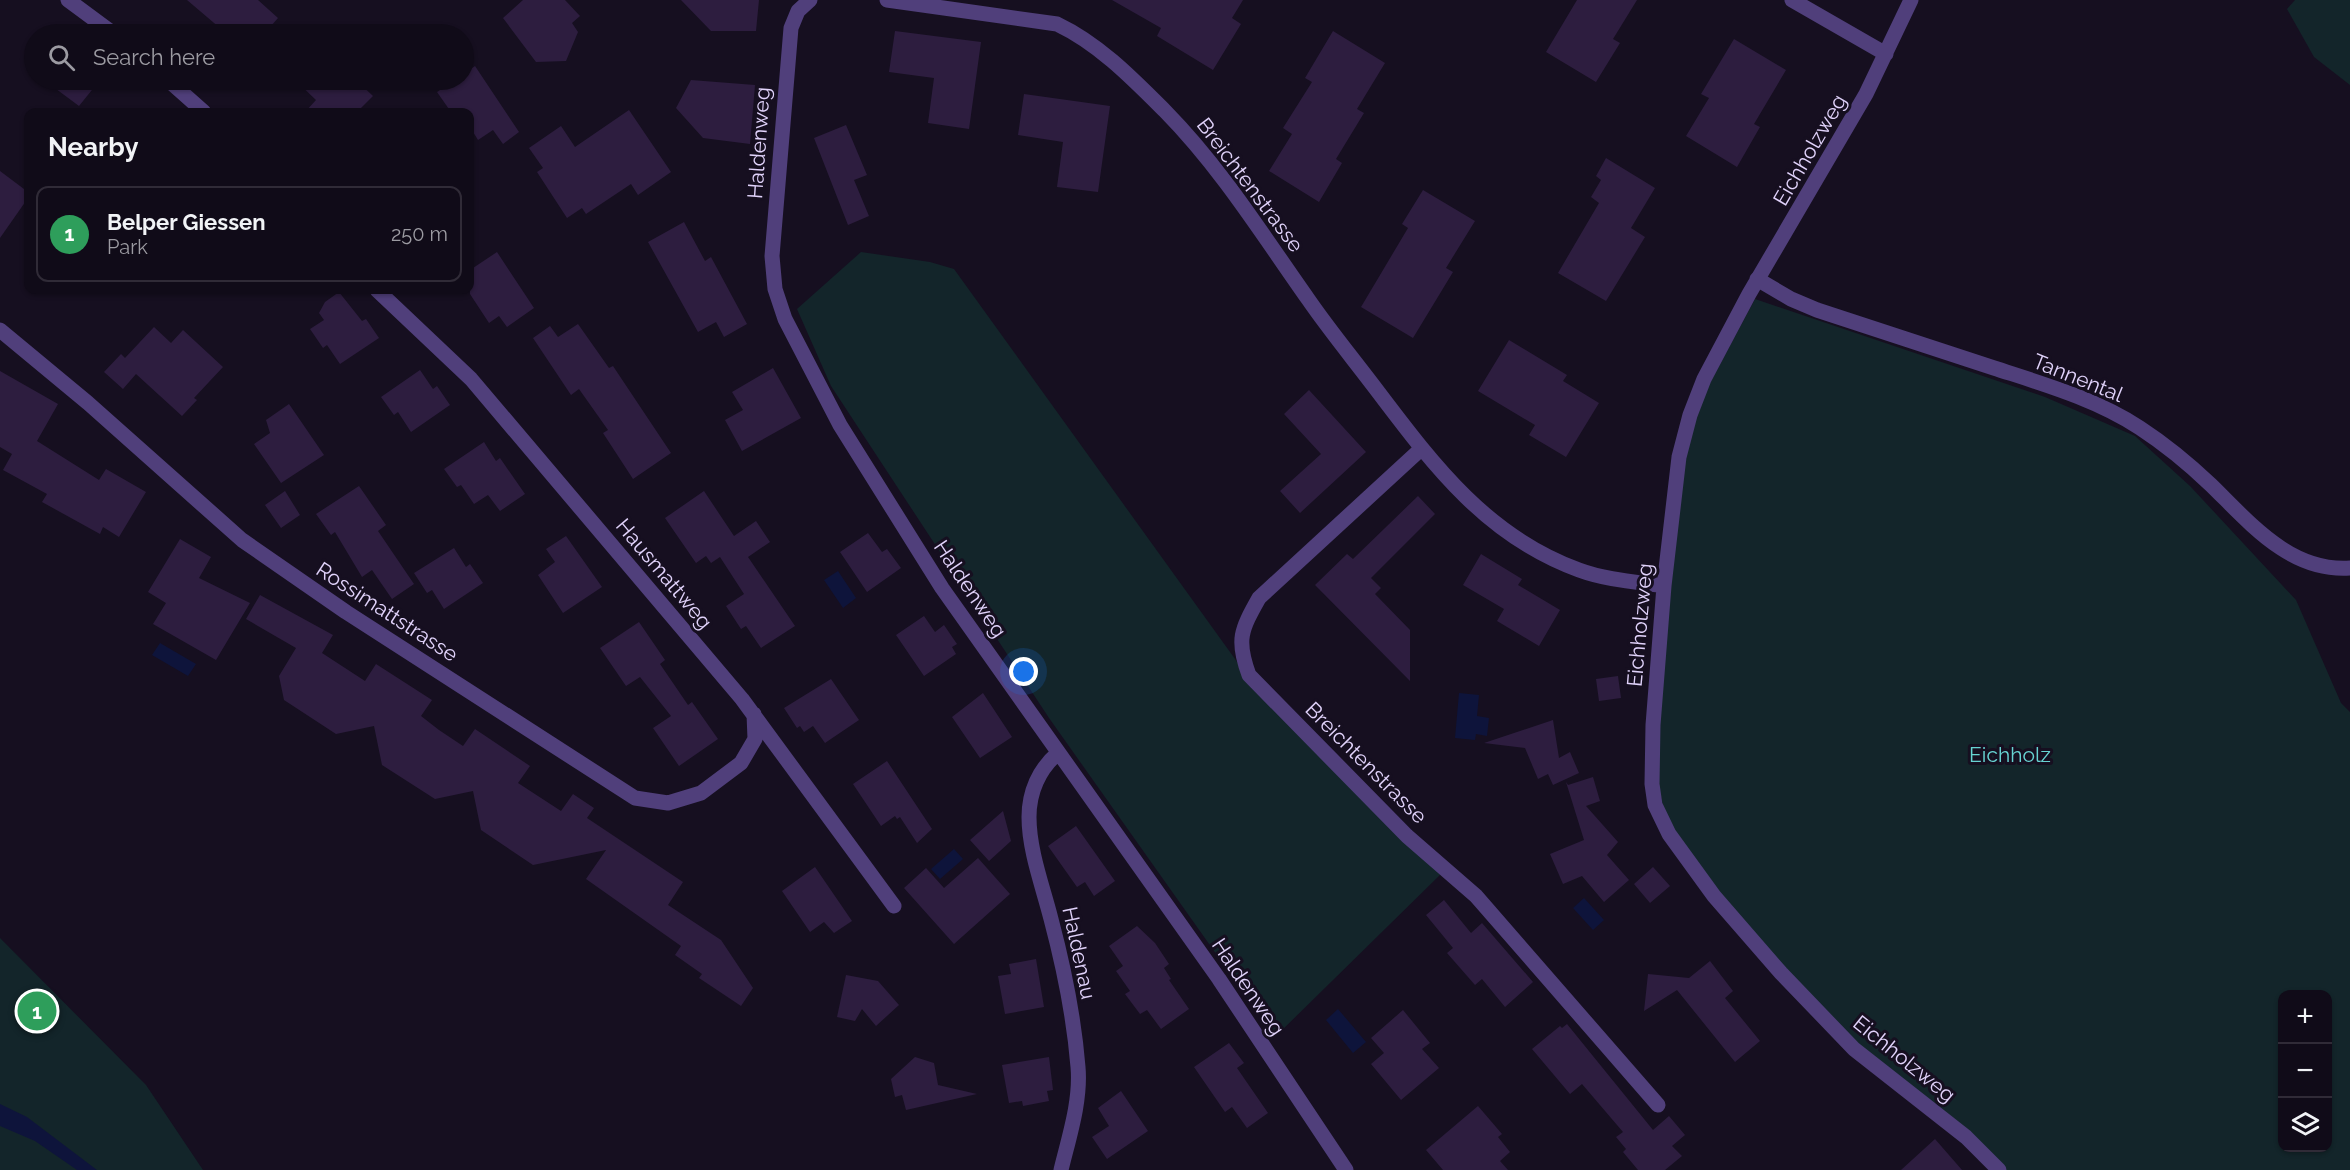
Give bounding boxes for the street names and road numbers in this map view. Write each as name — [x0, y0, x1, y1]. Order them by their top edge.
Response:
street label: Haldenweg — [742, 86, 775, 200]
street label: Eichholzweg — [1768, 90, 1851, 210]
street label: Breichtenstrasse — [1192, 113, 1309, 257]
street label: Tannental — [2029, 348, 2127, 407]
street label: Hausmattweg — [611, 513, 718, 634]
street label: Haldenweg — [929, 535, 1012, 642]
street label: Rossimattstrasse — [312, 556, 463, 667]
street label: Eichholzweg — [1622, 562, 1657, 688]
street label: Breichtenstrasse — [1300, 697, 1432, 829]
street label: Haldenau — [1057, 904, 1101, 1002]
street label: Haldenweg — [1207, 933, 1290, 1040]
street label: Eichholzweg — [1848, 1010, 1960, 1107]

